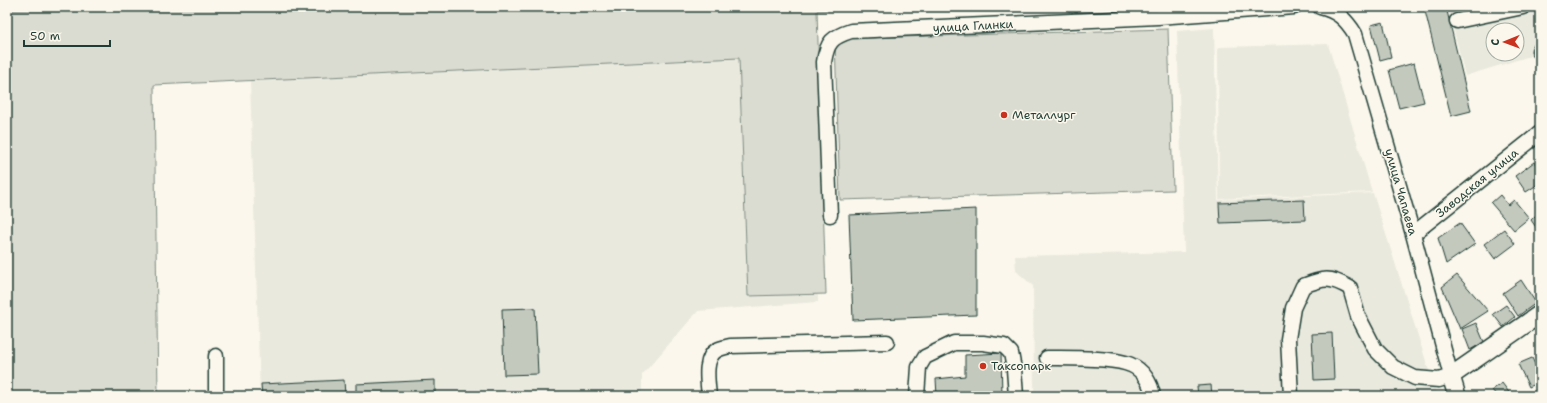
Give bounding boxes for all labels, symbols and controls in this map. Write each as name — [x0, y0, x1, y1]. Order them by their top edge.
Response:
street label: улица Глинки — [932, 16, 1014, 36]
scale bar — [24, 22, 110, 48]
north arrow — [1485, 22, 1525, 62]
text: 50 m — [30, 28, 60, 44]
text: С — [1488, 38, 1503, 46]
place label: Металлург — [1012, 107, 1076, 123]
marker: Металлург — [999, 110, 1009, 120]
street label: Заводская улица — [1432, 144, 1522, 221]
street label: улица Чапаева — [1381, 147, 1421, 238]
place label: Таксопарк — [991, 358, 1052, 374]
marker: Таксопарк — [978, 361, 988, 371]

